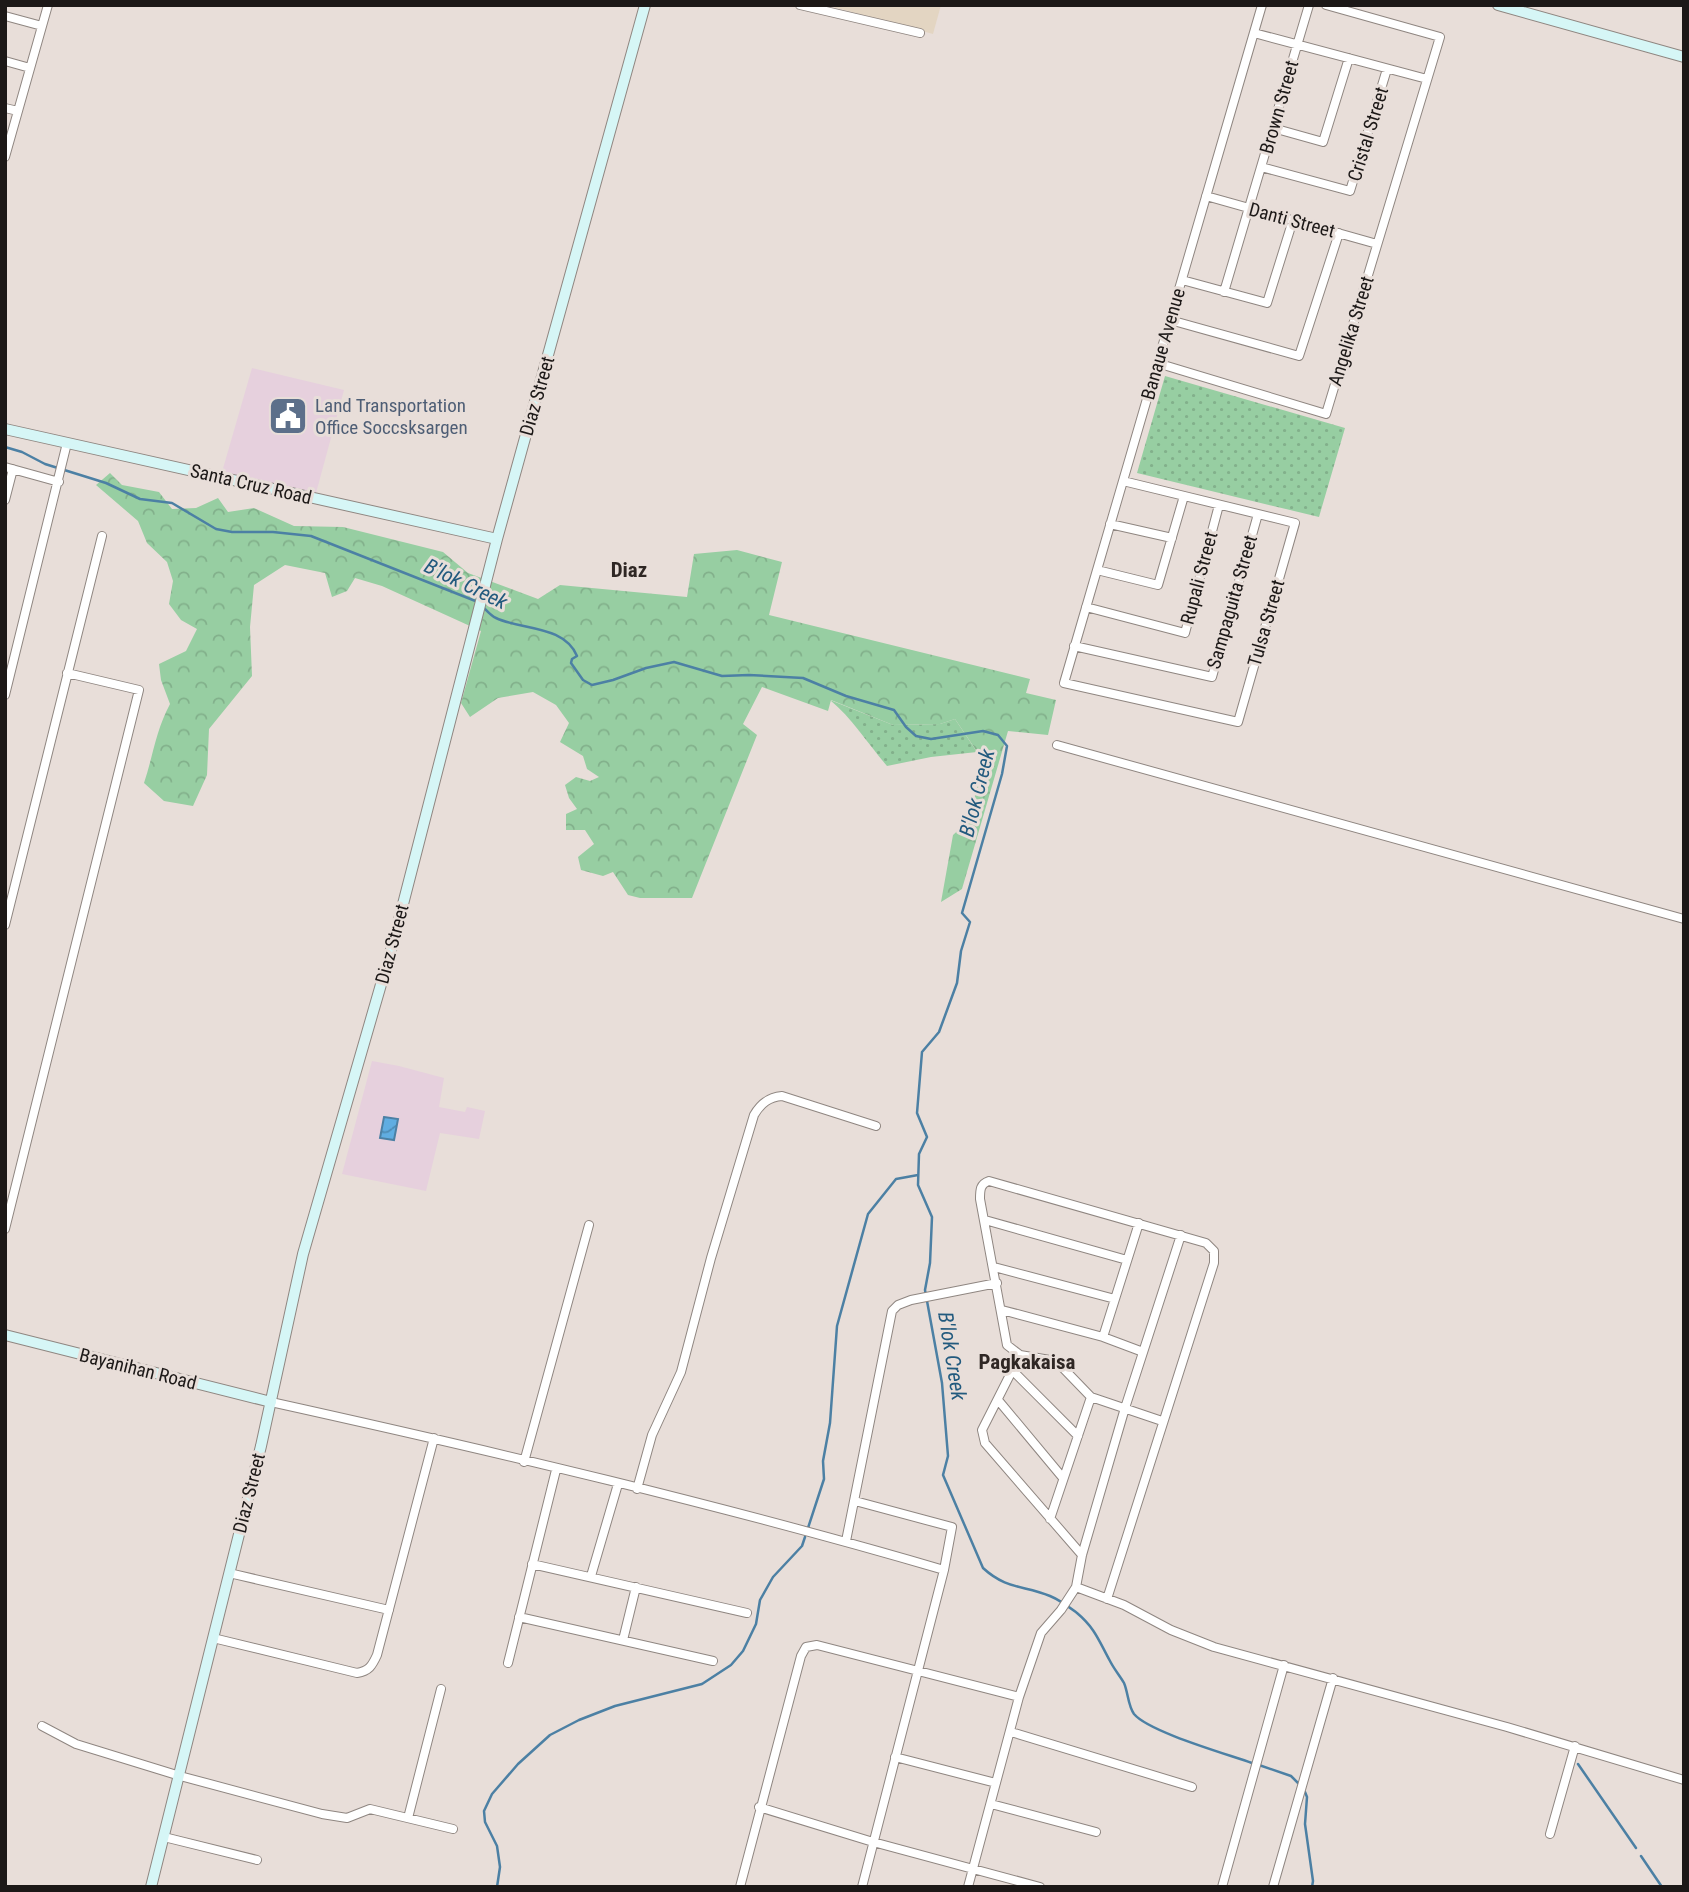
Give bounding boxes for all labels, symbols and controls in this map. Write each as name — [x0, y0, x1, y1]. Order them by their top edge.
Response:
street label: Brown Street — [1255, 58, 1303, 156]
street label: Cristal Street — [1343, 84, 1393, 184]
street label: Danti Street — [1247, 198, 1337, 242]
street label: Angelika Street — [1323, 273, 1379, 389]
street label: Banaue Avenue — [1136, 286, 1190, 402]
street label: Diaz Street — [515, 354, 559, 438]
place label: Land Transportation Office Soccsksargen — [315, 394, 468, 439]
public building icon: Land Transportation Office Soccsksargen — [267, 395, 309, 437]
street label: Santa Cruz Road — [188, 459, 314, 509]
street label: Rupali Street — [1176, 529, 1222, 627]
street label: Sampaguita Street — [1202, 532, 1262, 672]
water label: B'lok Creek — [421, 554, 512, 615]
district label: Diaz — [611, 558, 647, 582]
street label: Tulsa Street — [1243, 577, 1289, 669]
water label: B'lok Creek — [955, 746, 1000, 839]
street label: Diaz Street — [370, 902, 414, 986]
water label: B'lok Creek — [933, 1310, 971, 1403]
street label: Bayanihan Road — [77, 1343, 199, 1395]
district label: Pagkakaisa — [979, 1350, 1076, 1374]
street label: Diaz Street — [228, 1451, 270, 1535]

